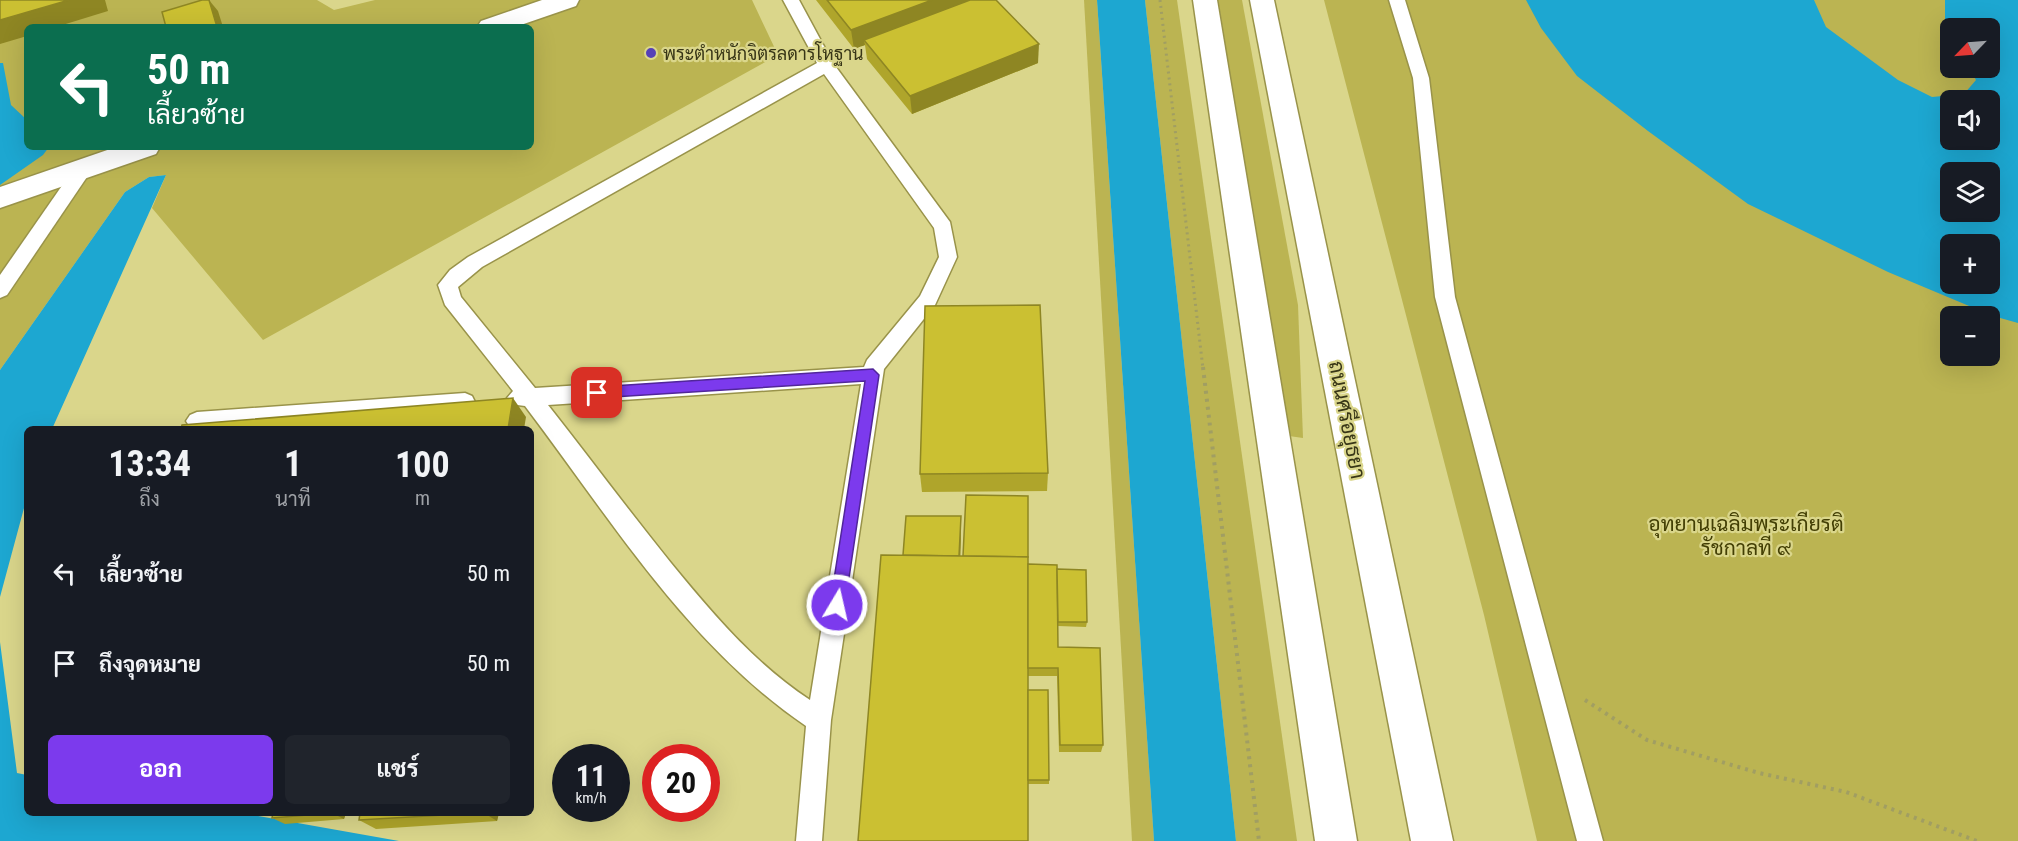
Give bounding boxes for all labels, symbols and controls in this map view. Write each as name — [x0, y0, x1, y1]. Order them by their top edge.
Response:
north arrow — [1940, 18, 2000, 78]
map controls — [1940, 18, 2000, 366]
place label: พระตำหนักจิตรลดารโหฐาน — [663, 41, 864, 66]
text: 50 m — [147, 45, 230, 94]
marker: พระตำหนักจิตรลดารโหฐาน — [644, 46, 658, 60]
icon: left — [48, 48, 126, 126]
button: sound — [1940, 90, 2000, 150]
text: เลี้ยวซ้าย — [147, 99, 245, 131]
button: layers — [1940, 162, 2000, 222]
button: + — [1940, 234, 2000, 294]
button: − — [1940, 306, 2000, 366]
street label: ถนนศรีอยุธยา — [1322, 359, 1371, 481]
pin — [571, 367, 622, 418]
icon: arrive — [580, 376, 613, 409]
text: 13:34 — [108, 443, 191, 485]
text: 1 — [284, 443, 302, 485]
text: 100 — [395, 444, 450, 486]
text: m — [415, 486, 430, 510]
text: ถึง — [139, 487, 160, 511]
text: นาที — [275, 487, 311, 511]
park label: อุทยานเฉลิมพระเกียรติ รัชกาลที่ ๙ — [1648, 511, 1844, 560]
icon: left — [48, 557, 81, 590]
text: 50 m — [467, 561, 510, 586]
text: เลี้ยวซ้าย — [99, 562, 183, 587]
position arrow — [805, 573, 869, 637]
icon: arrive — [48, 647, 81, 680]
text: 50 m — [467, 651, 510, 676]
text: ถึงจุดหมาย — [99, 652, 201, 677]
button: ออก — [48, 735, 273, 804]
button: แชร์ — [285, 735, 510, 804]
speed limit sign: 20 — [642, 744, 720, 822]
text: 11 — [576, 758, 606, 793]
text: km/h — [576, 789, 606, 807]

